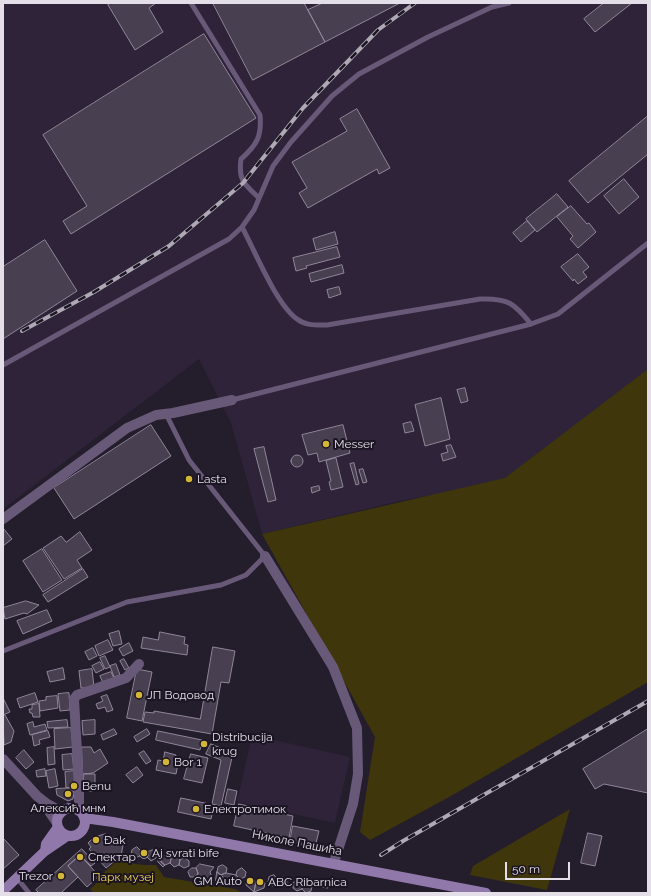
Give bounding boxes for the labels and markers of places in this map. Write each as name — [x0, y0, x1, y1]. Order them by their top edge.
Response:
place label: Messer — [334, 437, 374, 451]
marker: Messer — [321, 439, 331, 449]
place label: Lasta — [197, 472, 227, 486]
marker: Lasta — [184, 474, 194, 484]
place label: ЈП Водовод — [147, 688, 214, 702]
marker: ЈП Водовод — [134, 690, 144, 700]
place label: Distribucija krug — [212, 730, 273, 758]
marker: Distribucija krug — [199, 739, 209, 749]
place label: Bor 1 — [174, 755, 202, 769]
marker: Bor 1 — [161, 757, 171, 767]
place label: Benu — [82, 779, 111, 793]
marker: Benu — [69, 781, 79, 791]
marker: Алексић мнм — [63, 789, 73, 799]
place label: Алексић мнм — [30, 801, 106, 815]
place label: Електротимок — [204, 802, 286, 816]
marker: Електротимок — [191, 804, 201, 814]
place label: Đak — [104, 833, 126, 847]
marker: Đak — [91, 835, 101, 845]
place label: Aj svrati bife — [152, 846, 219, 860]
marker: Aj svrati bife — [139, 848, 149, 858]
place label: Спектар — [88, 850, 136, 864]
marker: Спектар — [75, 852, 85, 862]
place label: Trezor — [19, 869, 53, 883]
marker: Trezor — [56, 871, 66, 881]
place label: GM Auto — [194, 874, 242, 888]
place label: ABC Ribarnica — [268, 875, 347, 889]
marker: GM Auto — [245, 876, 255, 886]
marker: ABC Ribarnica — [255, 877, 265, 887]

